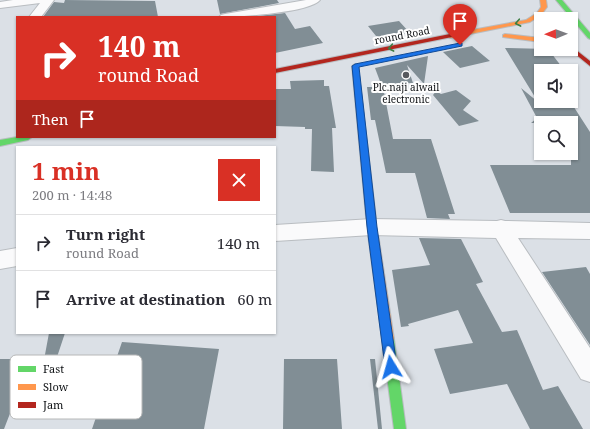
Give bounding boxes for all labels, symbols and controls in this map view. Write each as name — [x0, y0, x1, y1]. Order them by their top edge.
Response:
pin — [443, 4, 477, 45]
icon: arrive — [449, 10, 471, 32]
north arrow — [534, 12, 578, 56]
map controls — [534, 12, 578, 160]
one-way arrow — [515, 18, 521, 27]
street label: round Road — [373, 23, 431, 47]
text: 140 m — [98, 27, 180, 65]
icon: right — [32, 32, 84, 84]
one-way arrow — [388, 44, 394, 52]
text: round Road — [98, 63, 199, 87]
button: sound — [534, 64, 578, 108]
marker: Plc.naji alwail electronic — [401, 70, 411, 80]
place label: Plc.naji alwail electronic — [373, 80, 439, 106]
icon: arrive — [76, 108, 98, 130]
text: Then — [32, 109, 68, 129]
button: search — [534, 116, 578, 160]
text: 1 min — [32, 154, 100, 187]
button: close — [218, 159, 260, 201]
text: 200 m · 14:48 — [32, 186, 112, 204]
text: Turn right — [66, 224, 145, 244]
icon: right — [32, 232, 54, 254]
text: 140 m — [217, 233, 260, 253]
text: round Road — [66, 244, 139, 262]
icon: arrive — [32, 288, 54, 310]
text: Arrive at destination — [66, 289, 225, 309]
text: 60 m — [237, 289, 272, 309]
position arrow — [370, 346, 412, 388]
legend — [10, 355, 142, 419]
text: Fast — [43, 361, 64, 376]
text: Slow — [43, 379, 69, 394]
text: Jam — [42, 397, 64, 412]

